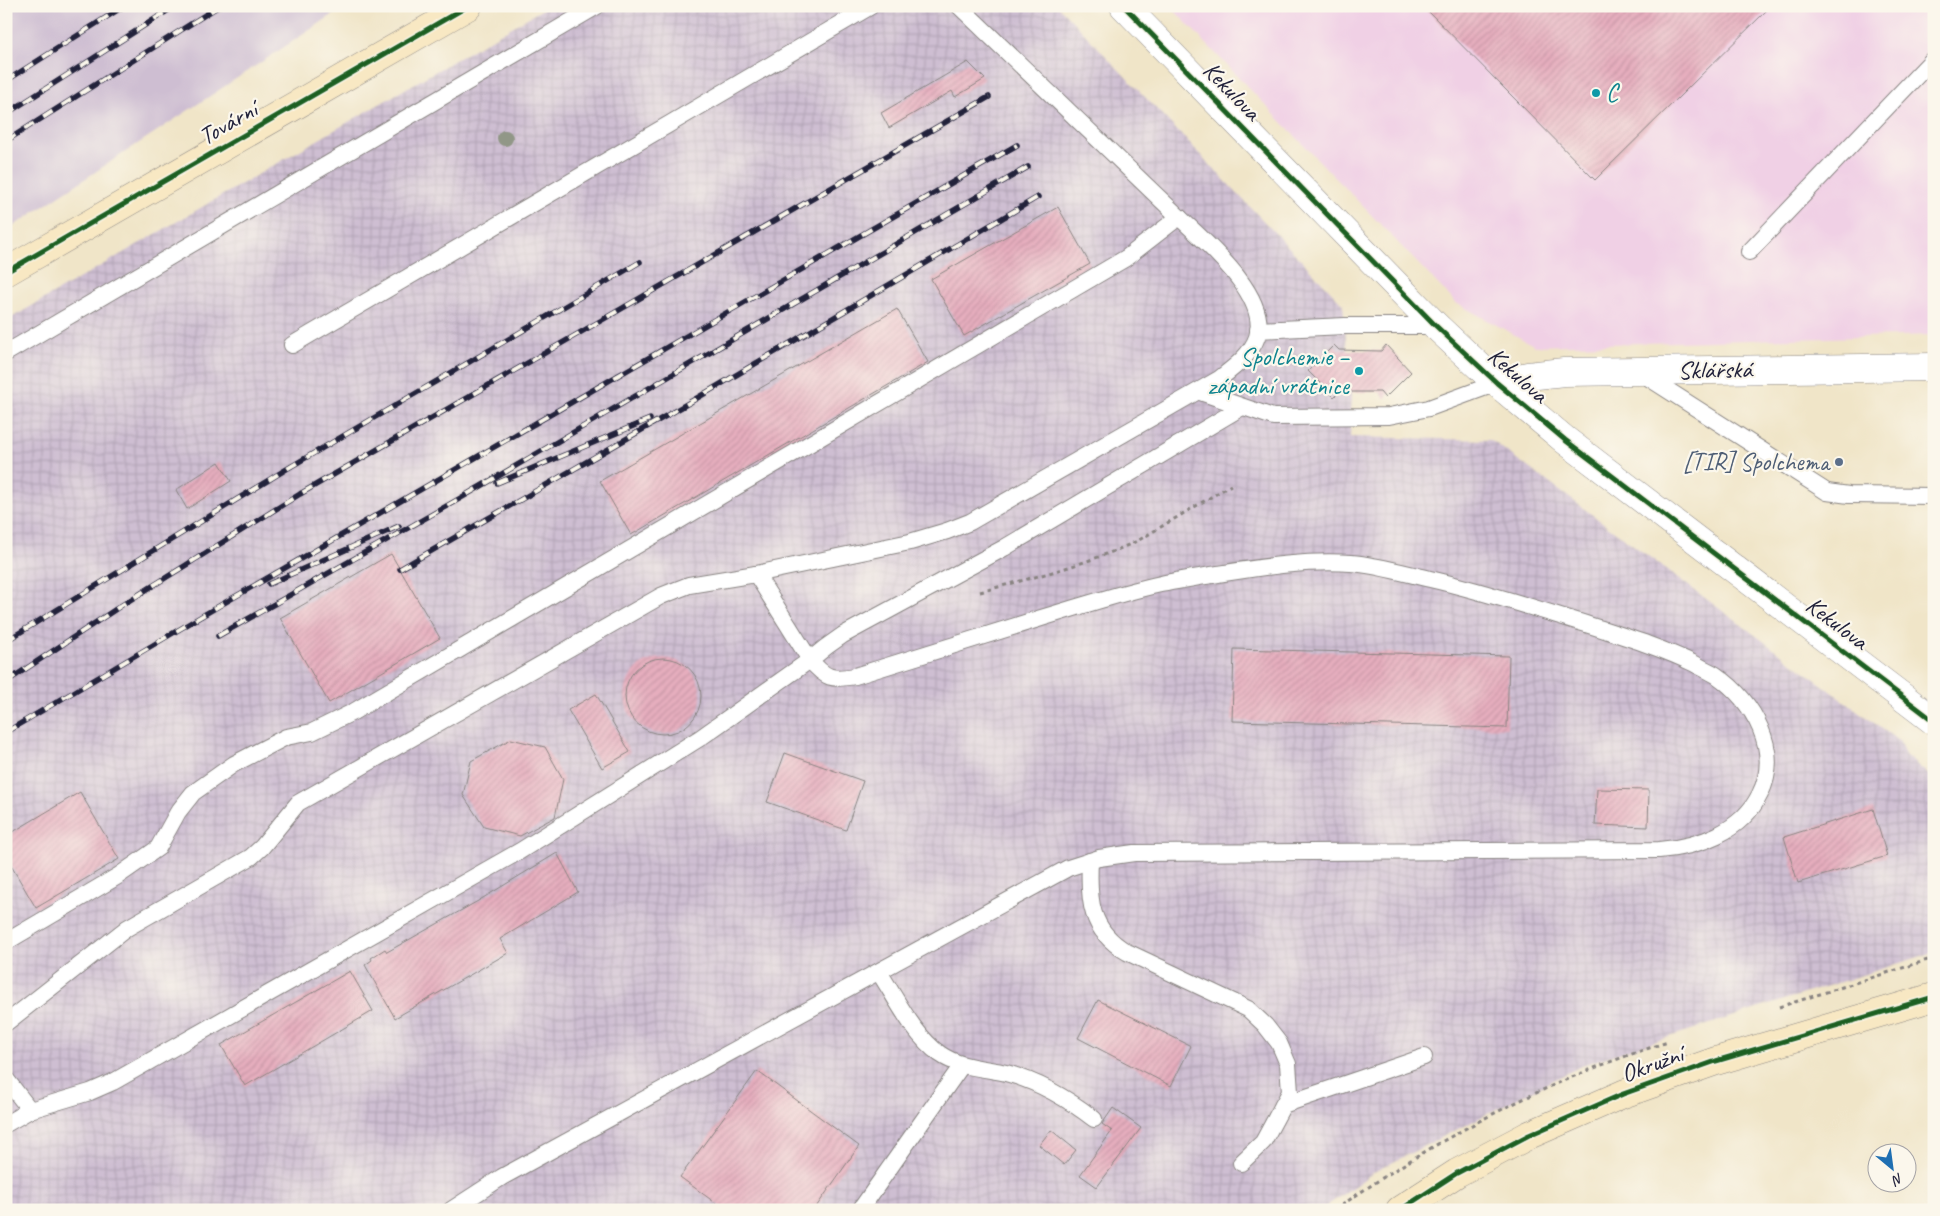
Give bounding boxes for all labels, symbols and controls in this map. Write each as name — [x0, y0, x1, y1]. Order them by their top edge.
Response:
street label: Kekulova — [1196, 55, 1269, 129]
place label: C — [1606, 77, 1620, 109]
marker: C — [1590, 87, 1602, 99]
street label: Tovární — [193, 91, 268, 152]
street label: Kekulova — [1481, 340, 1557, 411]
place label: Spolchemie – západní vrátnice — [1208, 341, 1351, 402]
street label: Sklářská — [1678, 353, 1754, 387]
marker: Spolchemie – západní vrátnice — [1353, 365, 1365, 377]
place label: [TIR] Spolchema — [1683, 446, 1832, 478]
marker: [TIR] Spolchema — [1833, 456, 1845, 468]
street label: Kekulova — [1799, 589, 1876, 658]
street label: Okružní — [1617, 1036, 1692, 1090]
north arrow — [1868, 1144, 1918, 1194]
text: N — [1888, 1169, 1906, 1190]

